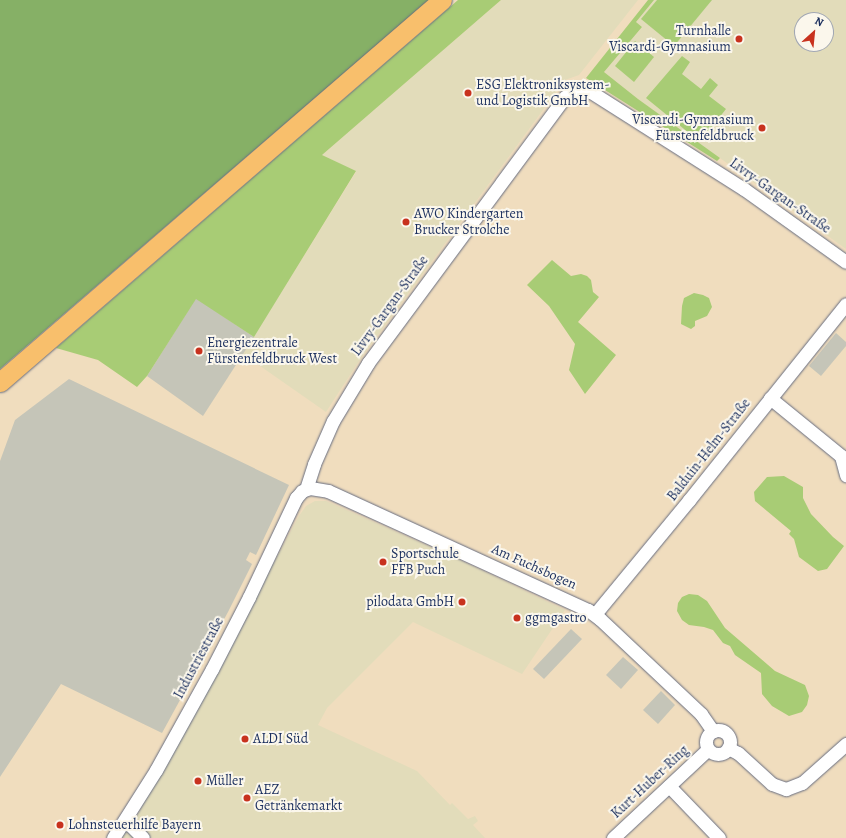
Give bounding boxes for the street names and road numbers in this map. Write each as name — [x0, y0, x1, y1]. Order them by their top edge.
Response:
street label: Livry-Gargan-Straße — [726, 155, 834, 237]
street label: Livry-Gargan-Straße — [348, 253, 432, 359]
street label: Balduin-Helm-Straße — [664, 396, 754, 504]
street label: Am Fuchsbogen — [489, 541, 579, 593]
street label: Industriestraße — [170, 614, 228, 702]
street label: Kurt-Huber-Ring — [608, 742, 692, 822]

